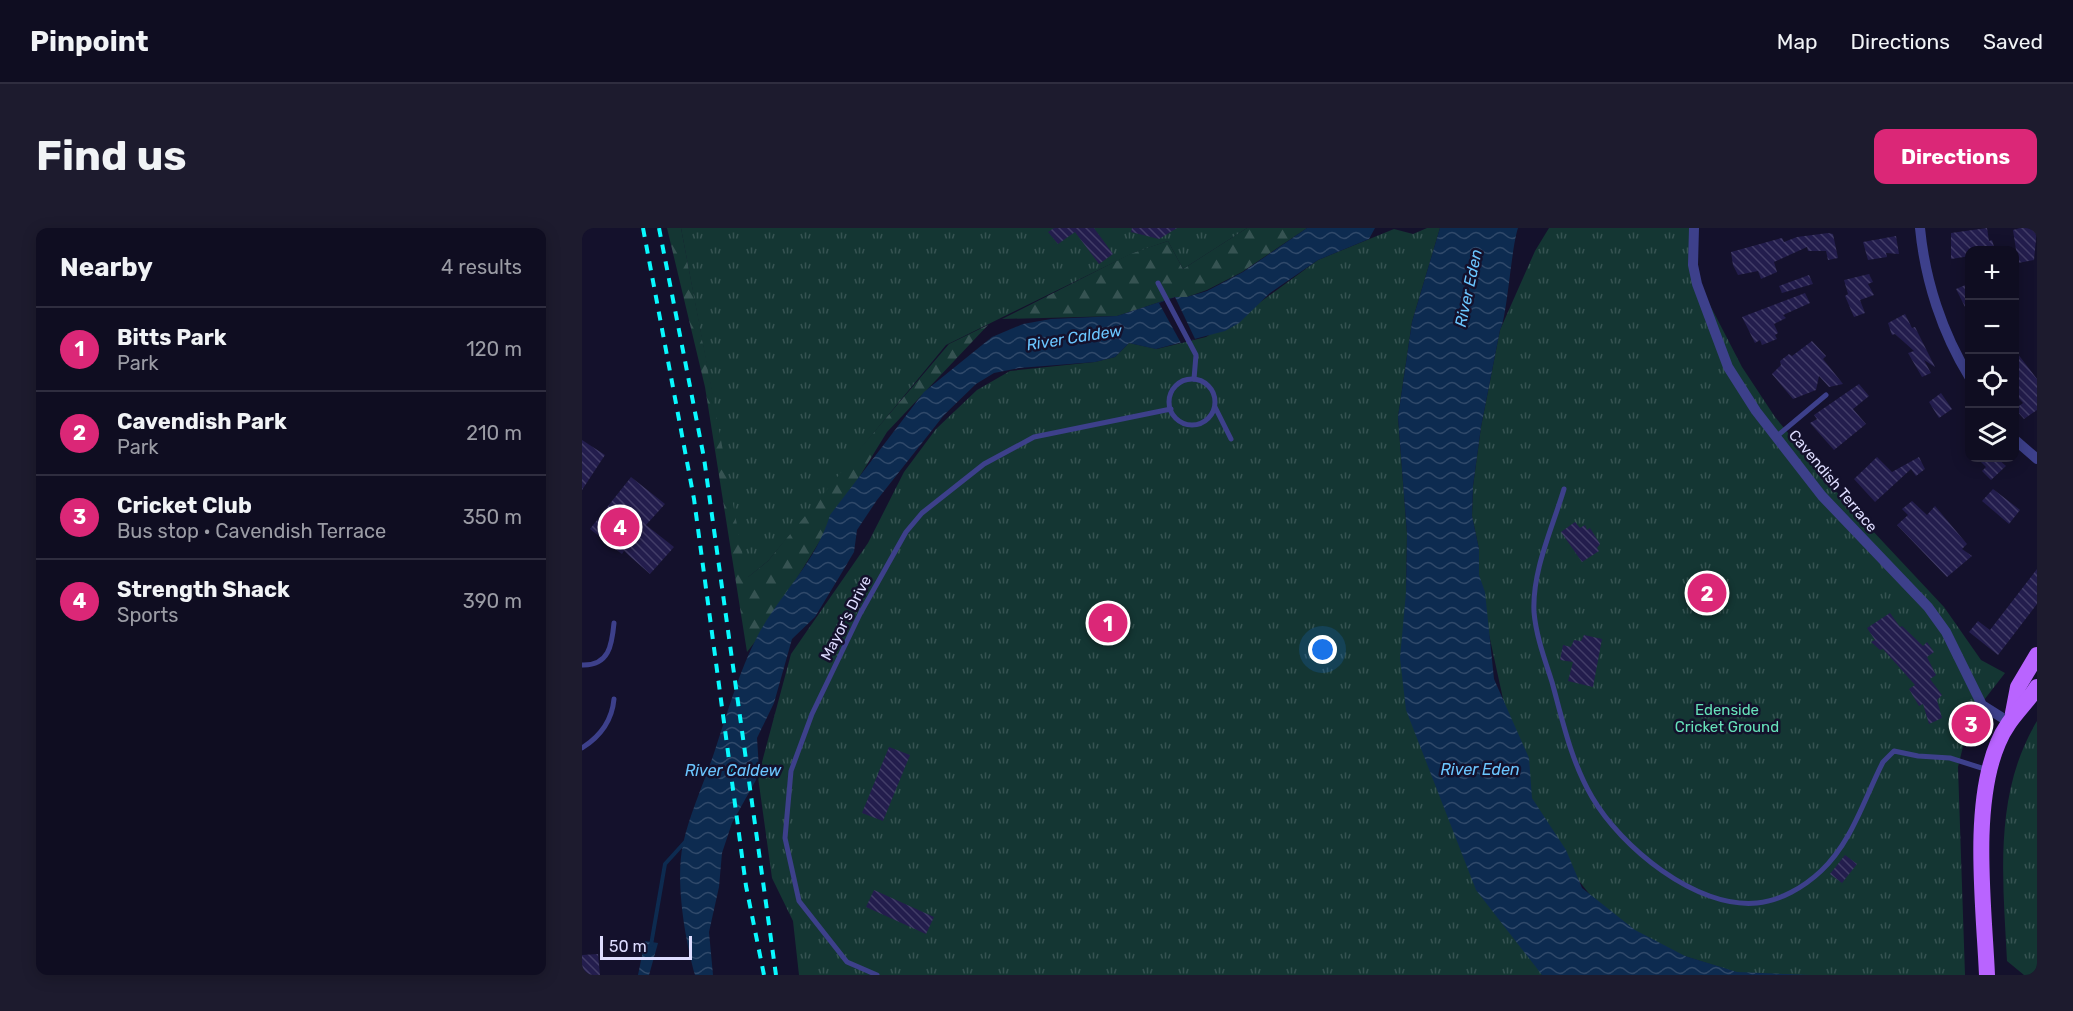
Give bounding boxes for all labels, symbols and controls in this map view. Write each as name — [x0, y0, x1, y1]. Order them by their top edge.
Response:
text: Pinpoint — [30, 25, 149, 58]
text: Map — [1777, 29, 1818, 54]
text: Directions — [1851, 29, 1950, 54]
text: Saved — [1983, 29, 2043, 54]
button: Directions — [1874, 129, 2037, 184]
text: Find us — [36, 131, 187, 181]
map controls — [1965, 246, 2019, 462]
button: + — [1965, 246, 2019, 300]
water label: River Eden — [1451, 247, 1486, 329]
text: Nearby — [60, 252, 153, 283]
text: 4 results — [441, 255, 522, 279]
button: − — [1965, 300, 2019, 354]
water label: River Caldew — [1025, 321, 1123, 354]
text: Bitts Park — [117, 324, 227, 351]
text: 1 — [75, 337, 84, 361]
text: 120 m — [466, 337, 522, 361]
text: Park — [117, 351, 159, 375]
button: locate — [1965, 354, 2019, 408]
text: Cavendish Park — [117, 408, 287, 435]
button: layers — [1965, 408, 2019, 462]
text: 2 — [73, 421, 86, 445]
text: 210 m — [466, 421, 522, 445]
street label: Cavendish Terrace — [1785, 426, 1881, 536]
text: Park — [117, 435, 159, 459]
text: Cricket Club — [117, 492, 252, 519]
pin: 4 — [600, 504, 639, 550]
text: 3 — [73, 505, 86, 529]
text: 350 m — [463, 505, 522, 529]
text: Bus stop · Cavendish Terrace — [117, 519, 386, 543]
pin: 2 — [1688, 570, 1726, 616]
street label: Mayor's Drive — [817, 573, 875, 663]
text: Strength Shack — [117, 576, 290, 603]
text: 4 — [73, 589, 86, 613]
text: 390 m — [463, 589, 522, 613]
pin: 1 — [1088, 600, 1128, 646]
text: Sports — [117, 603, 178, 627]
your location — [1308, 635, 1337, 664]
park label: Edenside Cricket Ground — [1675, 701, 1779, 736]
pin: 3 — [1952, 702, 1990, 746]
water label: River Eden — [1440, 760, 1520, 779]
water label: River Caldew — [685, 761, 781, 780]
scale bar — [600, 933, 692, 960]
text: 50 m — [609, 937, 647, 956]

